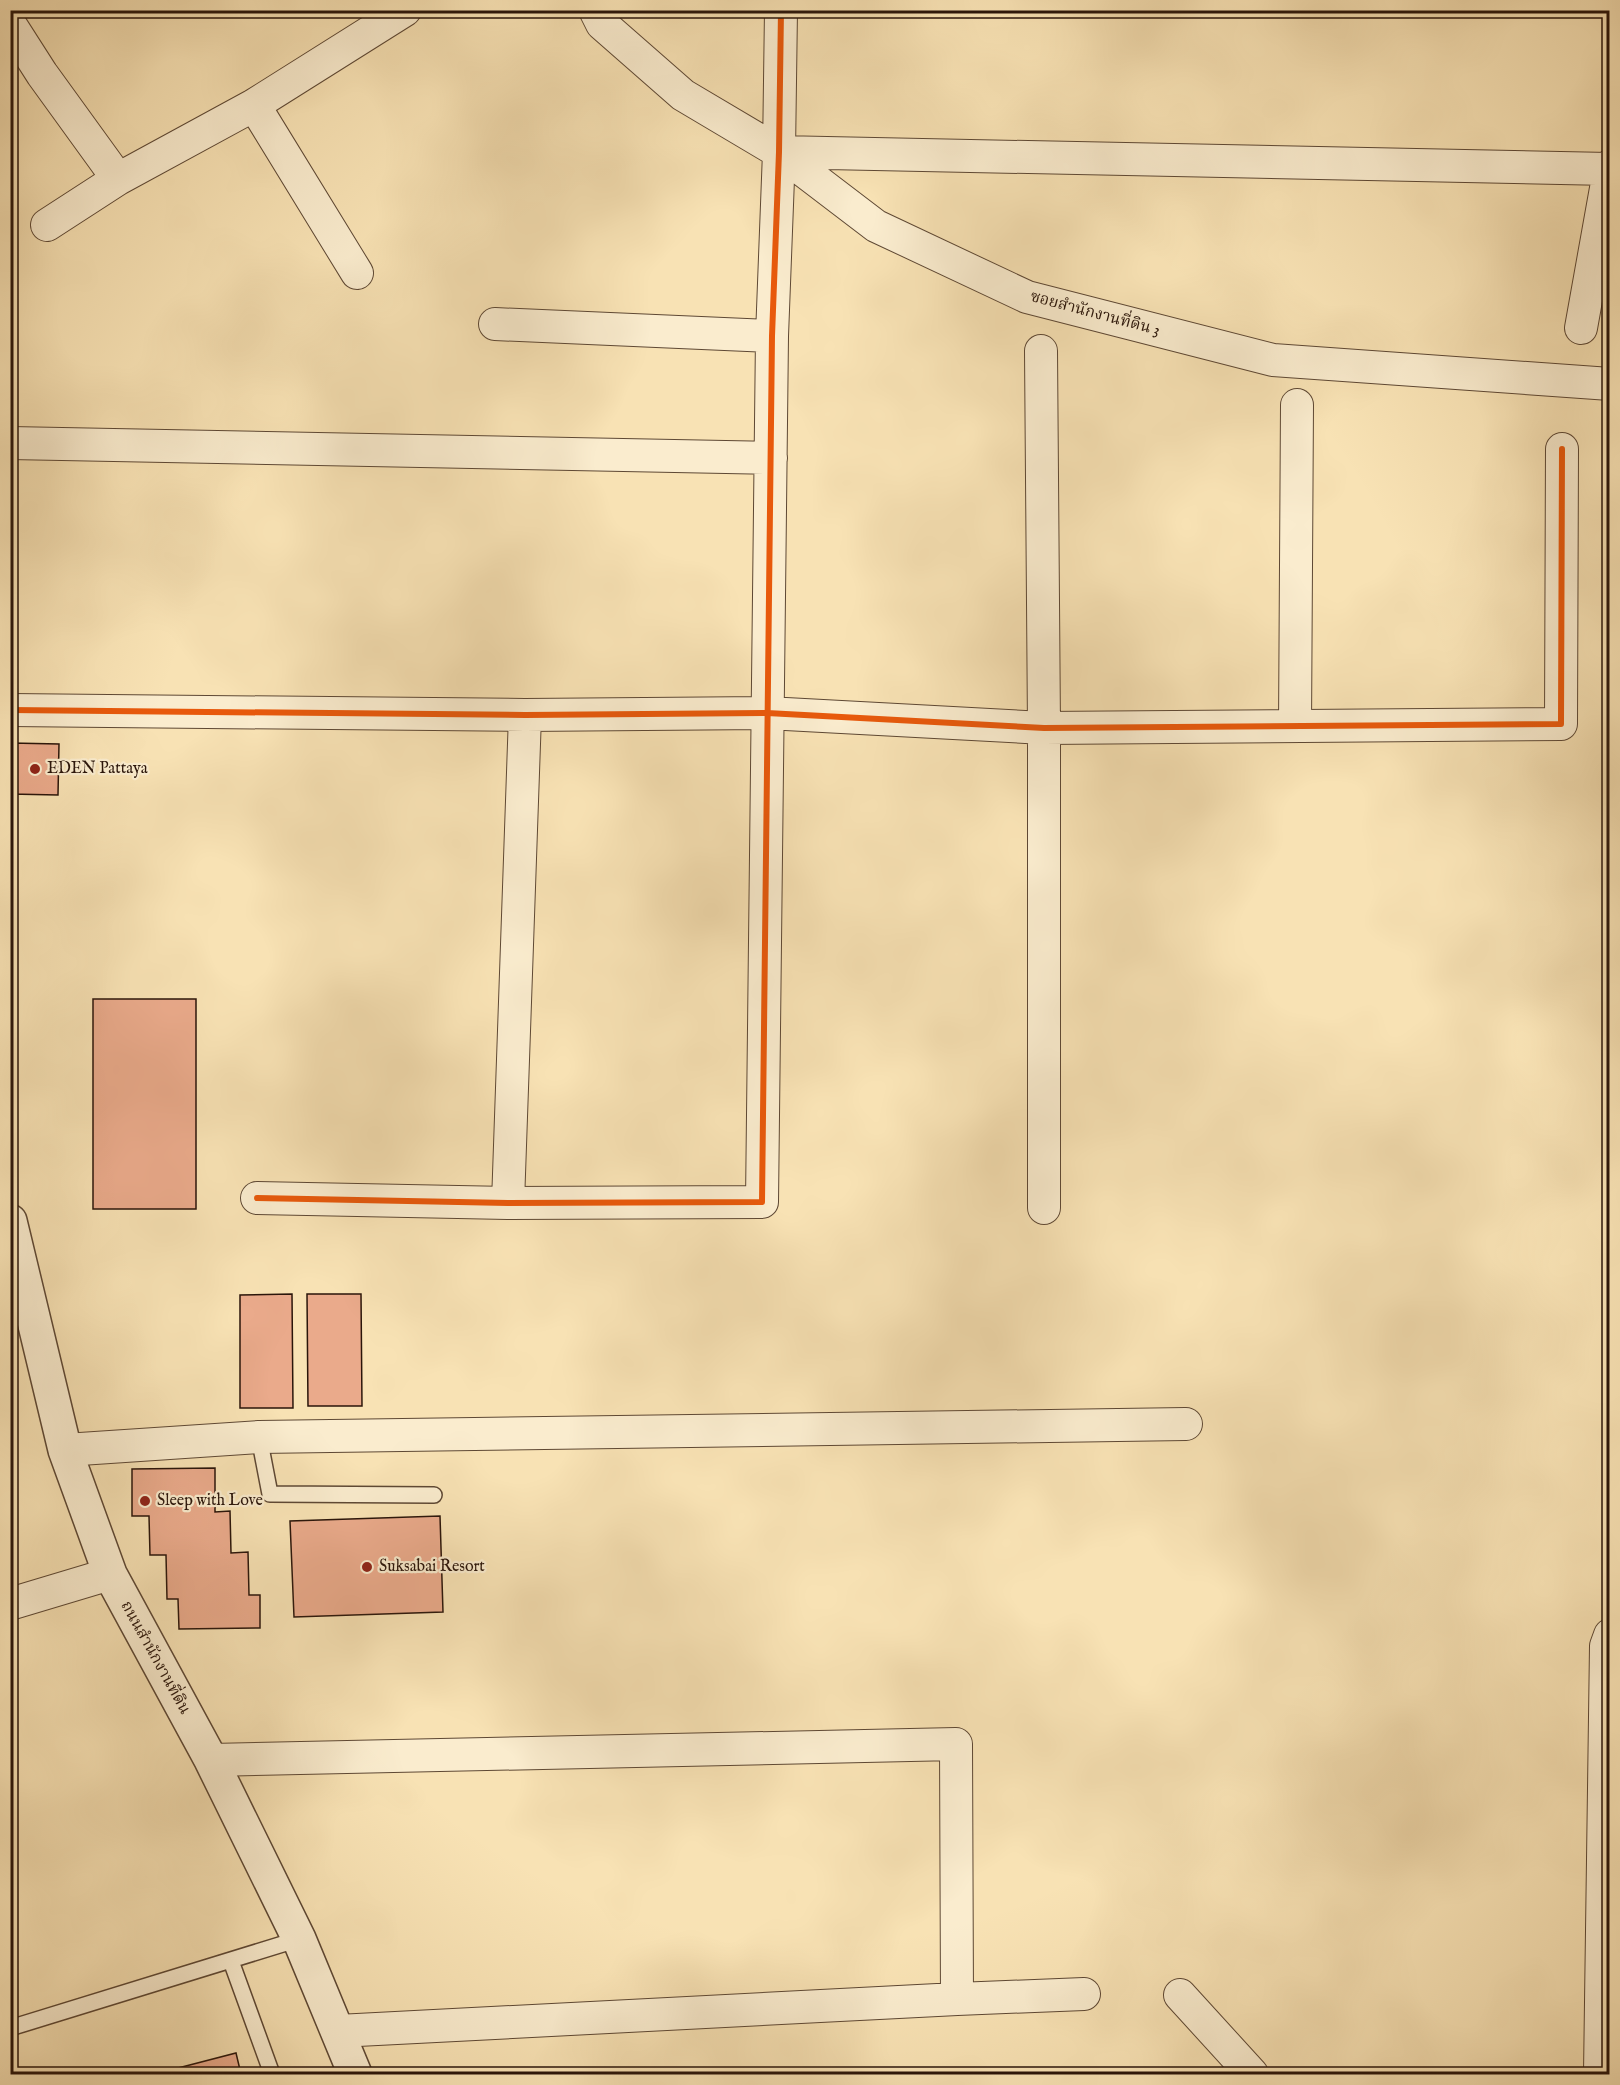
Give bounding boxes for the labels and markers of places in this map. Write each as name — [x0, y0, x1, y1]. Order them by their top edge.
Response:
place label: EDEN Pattaya — [47, 759, 148, 779]
marker: EDEN Pattaya — [28, 762, 42, 776]
place label: Sleep with Love — [157, 1491, 263, 1511]
marker: Sleep with Love — [138, 1494, 152, 1508]
place label: Suksabai Resort — [379, 1557, 485, 1577]
marker: Suksabai Resort — [360, 1560, 374, 1574]

